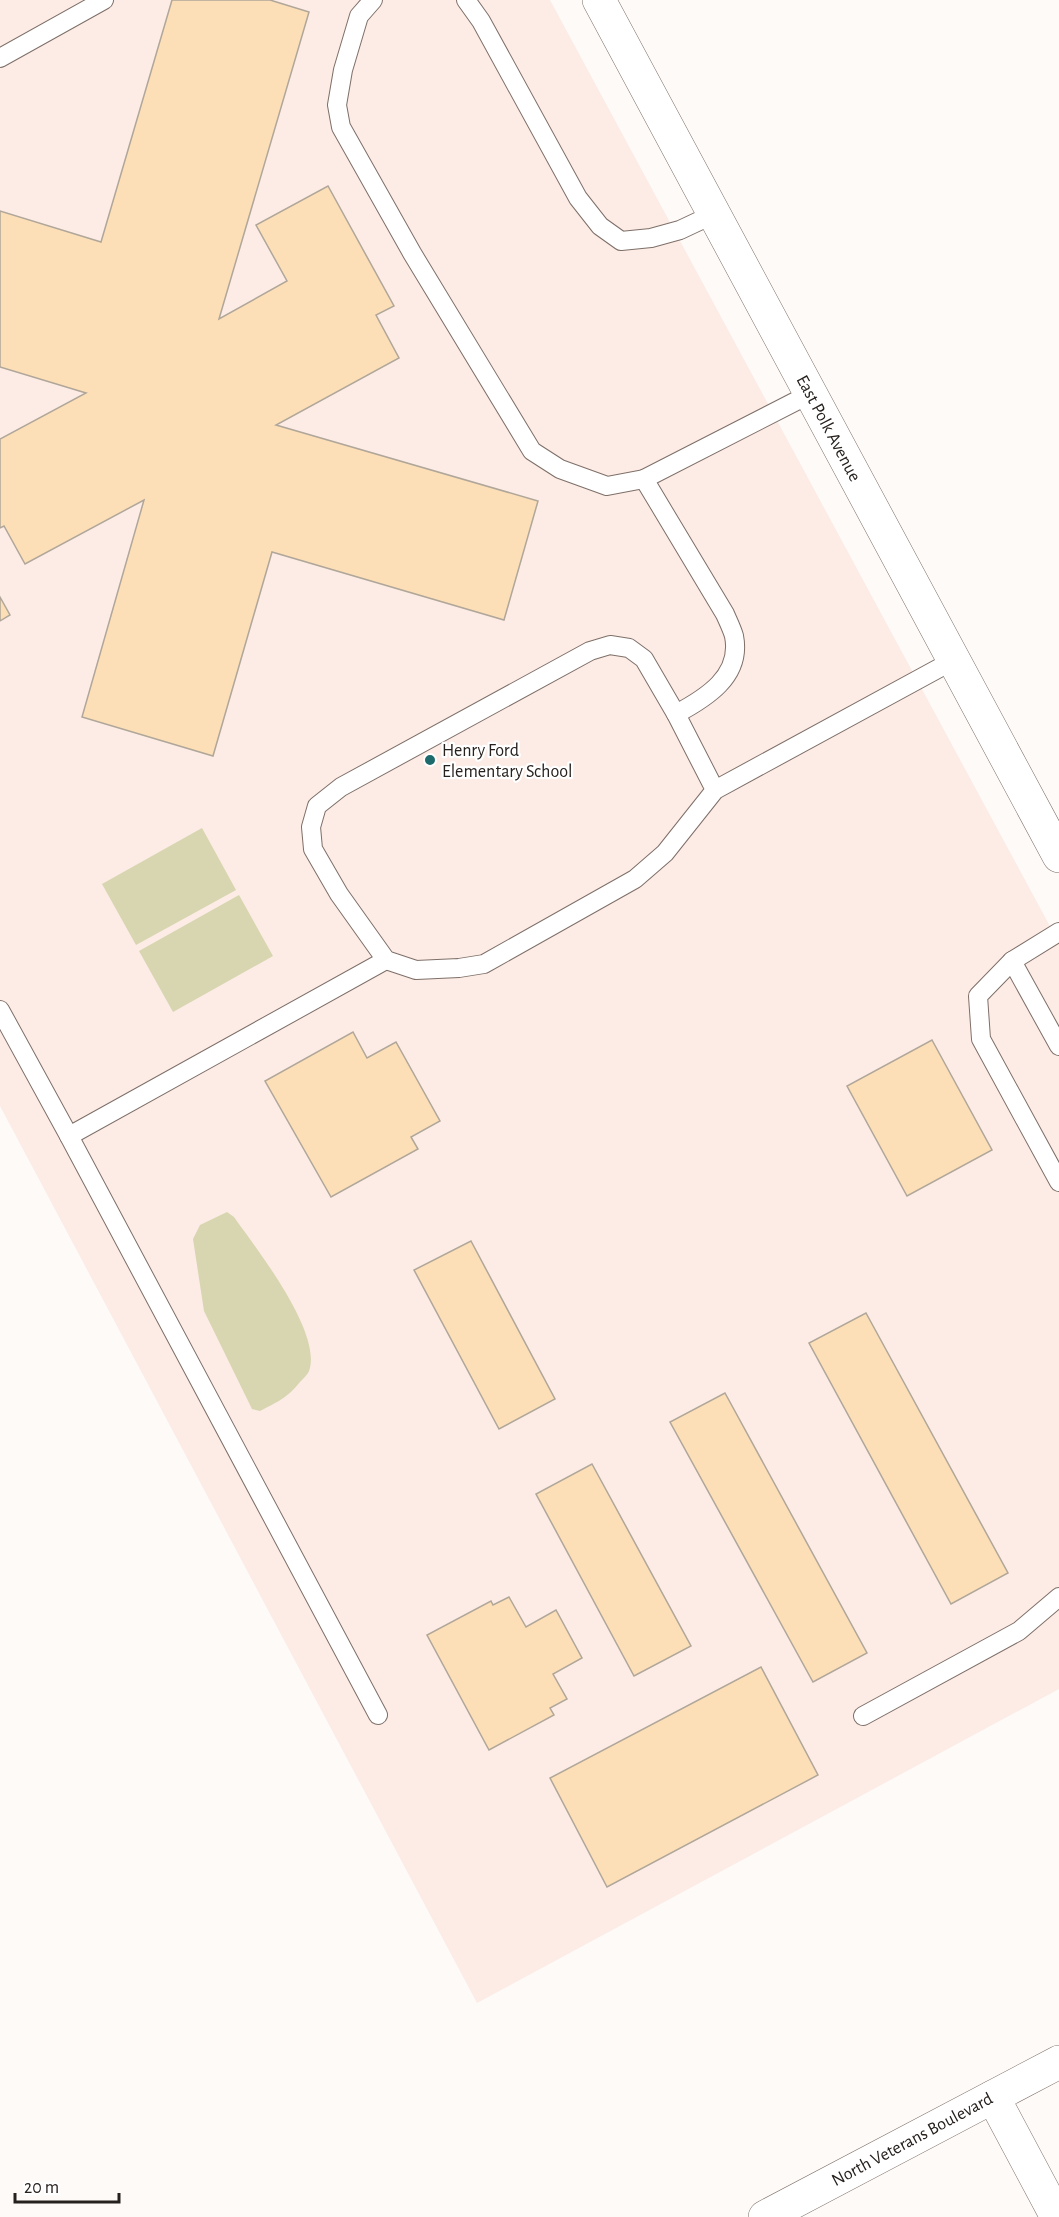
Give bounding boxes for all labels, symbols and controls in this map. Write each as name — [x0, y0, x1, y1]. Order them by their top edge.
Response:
street label: East Polk Avenue — [793, 372, 864, 485]
place label: Henry Ford Elementary School — [442, 742, 573, 781]
marker: Henry Ford Elementary School — [423, 753, 437, 767]
street label: North Veterans Boulevard — [829, 2090, 996, 2190]
scale bar — [15, 2166, 118, 2204]
text: 20 m — [24, 2179, 59, 2197]

